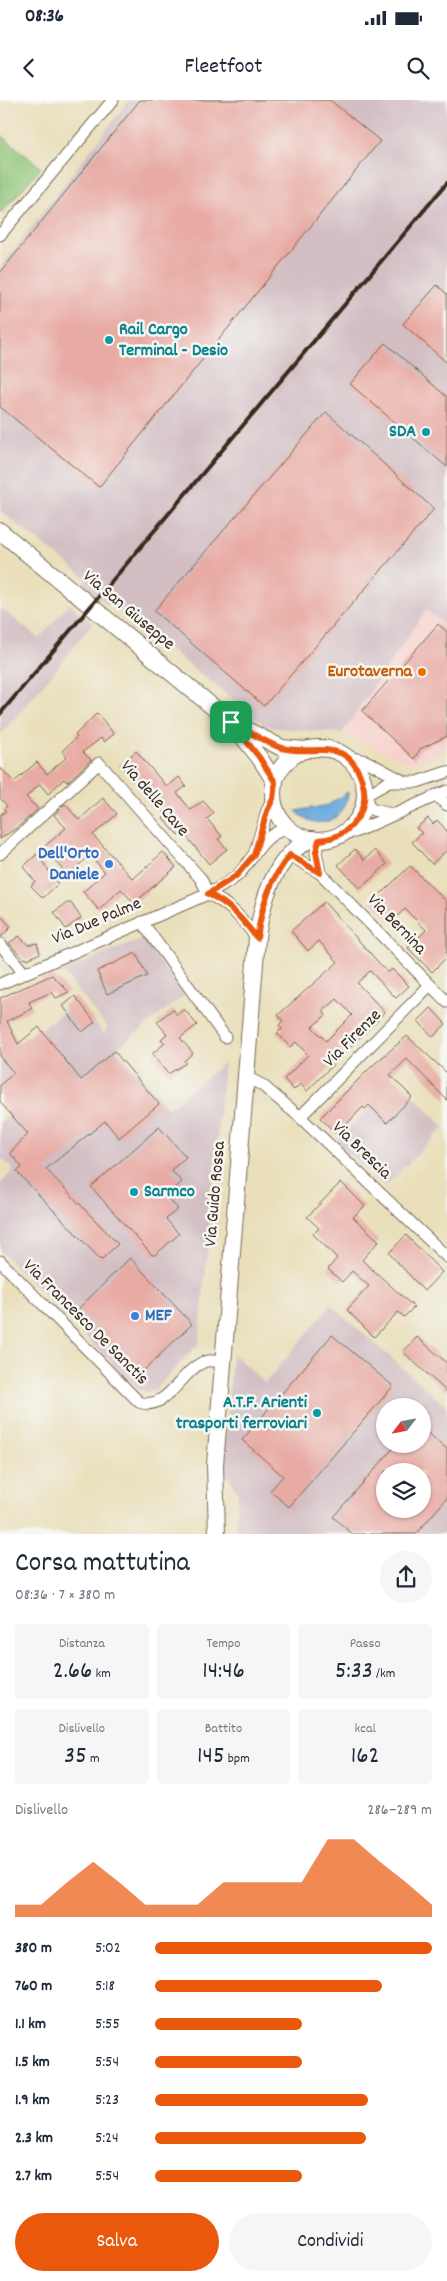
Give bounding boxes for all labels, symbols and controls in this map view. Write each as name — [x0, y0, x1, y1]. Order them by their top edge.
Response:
text: 08:36 — [25, 4, 64, 31]
text: Fleetfoot — [185, 52, 262, 83]
icon: back — [15, 54, 43, 82]
icon: search — [404, 54, 432, 82]
place label: Rail Cargo Terminal - Desio — [119, 318, 228, 364]
marker: Rail Cargo Terminal - Desio — [103, 334, 115, 346]
place label: SDA — [389, 420, 416, 445]
marker: SDA — [420, 426, 432, 438]
street label: Via San Giuseppe — [76, 565, 180, 657]
place label: Eurotaverna — [327, 660, 413, 685]
marker: Eurotaverna — [416, 666, 428, 678]
pin — [210, 701, 252, 743]
icon: arrive — [217, 708, 245, 736]
street label: Via delle Cave — [114, 755, 194, 843]
place label: Dell'Orto Daniele — [38, 842, 99, 888]
marker: Dell'Orto Daniele — [103, 858, 115, 870]
street label: Via Bernina — [361, 889, 432, 961]
street label: Via Due Palme — [48, 892, 146, 952]
street label: Via Firenze — [318, 1004, 388, 1074]
street label: Via Brescia — [326, 1116, 397, 1186]
street label: Via Guido Rossa — [199, 1140, 233, 1248]
place label: Sarmco — [144, 1180, 195, 1205]
marker: Sarmco — [128, 1186, 140, 1198]
street label: Via Francesco De Sanctis — [16, 1254, 154, 1392]
place label: MEF — [145, 1304, 173, 1329]
marker: MEF — [129, 1310, 141, 1322]
place label: A.T.F. Arienti trasporti ferroviari — [176, 1391, 308, 1437]
north arrow — [376, 1398, 431, 1452]
map controls — [376, 1398, 431, 1518]
marker: A.T.F. Arienti trasporti ferroviari — [311, 1407, 323, 1419]
button: layers — [376, 1463, 431, 1518]
text: Corsa mattutina — [15, 1545, 190, 1585]
button: share — [380, 1551, 432, 1603]
text: 08:36 · 7 × 380 m — [15, 1584, 115, 1607]
text: Distanza — [59, 1634, 105, 1654]
text: Tempo — [206, 1634, 241, 1654]
text: Passo — [350, 1634, 381, 1654]
text: 2.66 — [53, 1654, 92, 1690]
text: 14:46 — [202, 1654, 245, 1690]
text: 5:33 — [335, 1654, 373, 1690]
text: km — [92, 1664, 111, 1684]
text: /km — [373, 1664, 395, 1684]
text: Dislivello — [59, 1719, 105, 1739]
text: Battito — [205, 1719, 242, 1739]
text: kcal — [355, 1719, 376, 1739]
text: 35 — [64, 1739, 87, 1775]
text: 145 — [197, 1739, 225, 1775]
text: 162 — [351, 1739, 379, 1775]
text: m — [87, 1749, 100, 1769]
text: bpm — [225, 1749, 250, 1769]
text: Dislivello — [15, 1799, 68, 1822]
text: 286–289 m — [367, 1799, 432, 1822]
text: 380 m — [15, 1937, 52, 1960]
text: 5:02 — [95, 1937, 121, 1960]
text: 760 m — [15, 1975, 52, 1998]
text: 5:18 — [95, 1975, 115, 1998]
text: 1.1 km — [15, 2013, 46, 2036]
text: 5:55 — [95, 2013, 120, 2036]
text: 1.5 km — [15, 2051, 50, 2074]
text: 5:54 — [95, 2051, 119, 2074]
text: 1.9 km — [15, 2089, 50, 2112]
text: 5:23 — [95, 2089, 119, 2112]
text: 2.3 km — [15, 2127, 53, 2150]
text: 5:24 — [95, 2127, 119, 2150]
text: 2.7 km — [15, 2165, 52, 2188]
text: 5:54 — [95, 2165, 119, 2188]
button: Salva — [15, 2213, 219, 2271]
button: Condividi — [229, 2213, 432, 2271]

